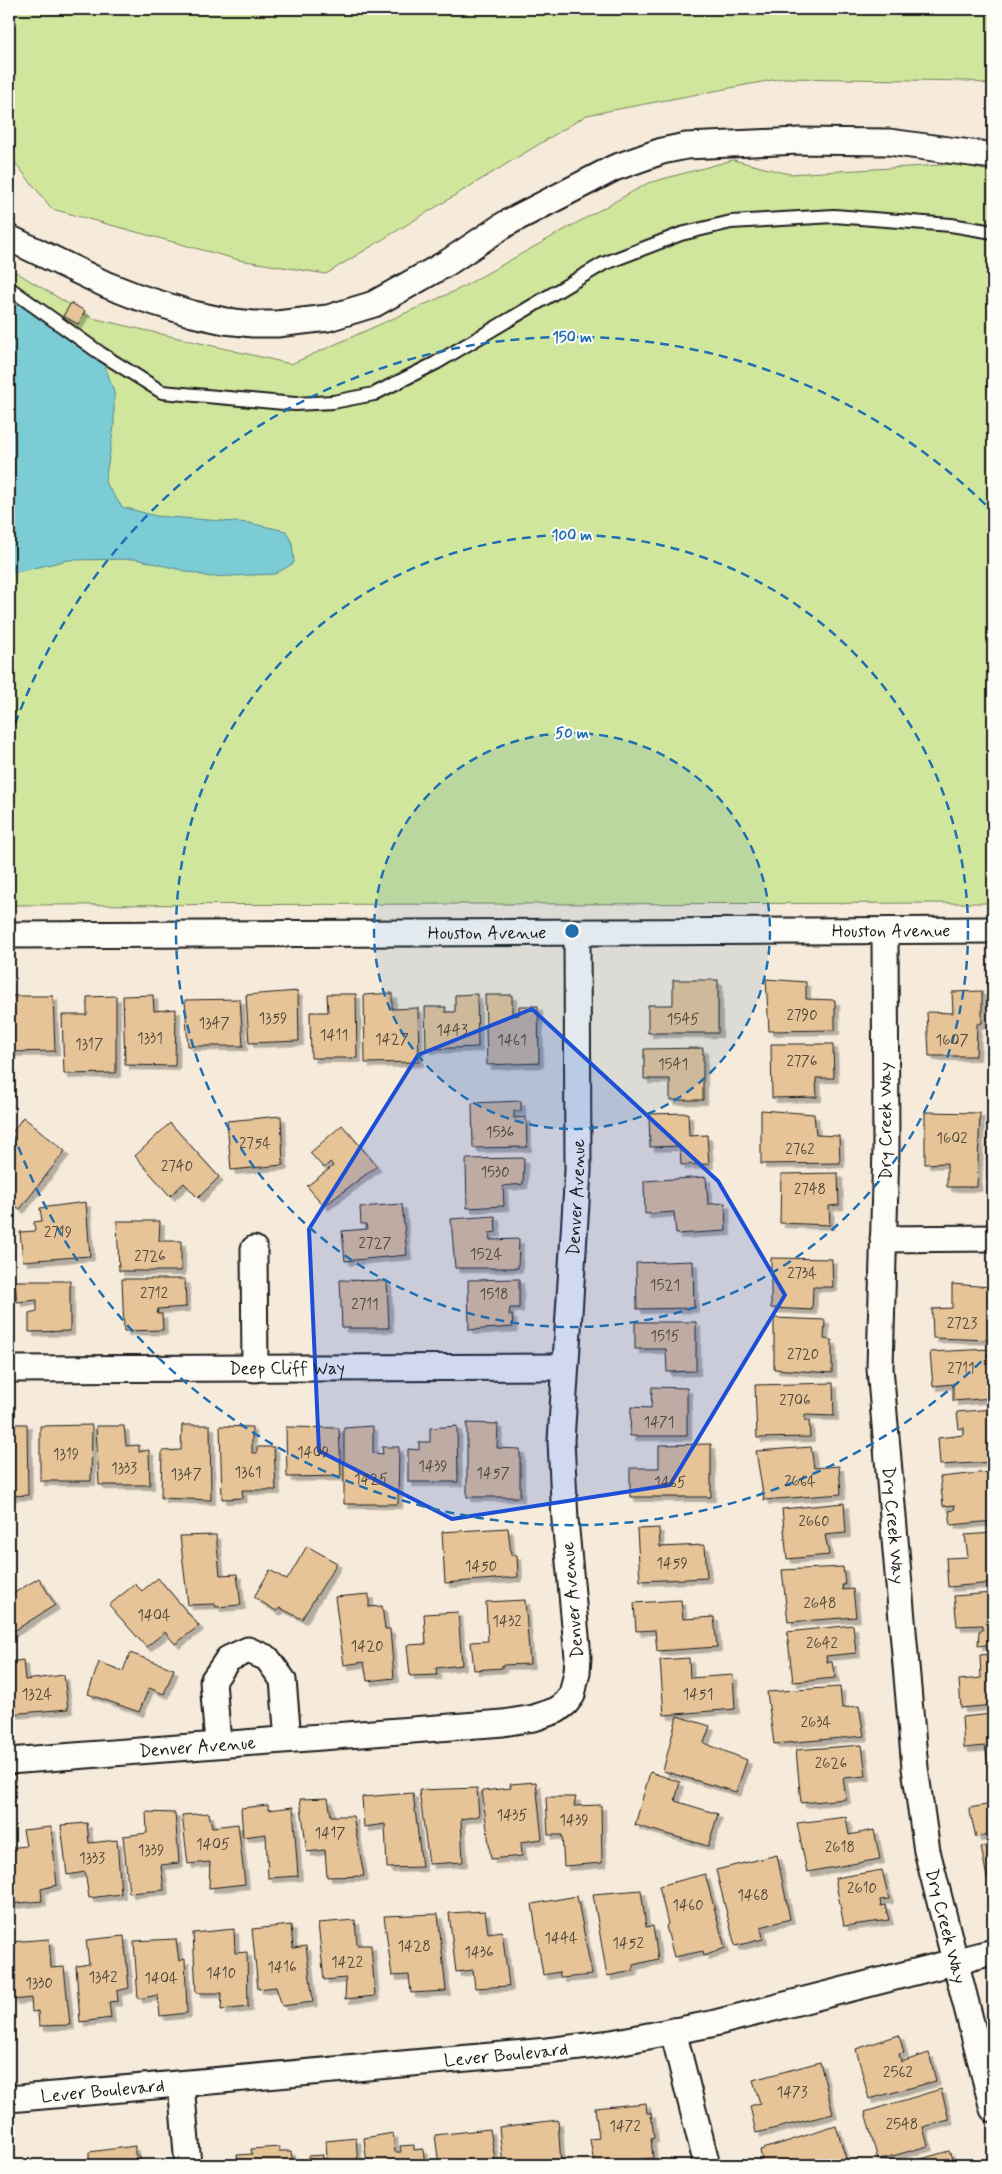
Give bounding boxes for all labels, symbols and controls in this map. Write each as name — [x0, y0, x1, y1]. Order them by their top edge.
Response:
text: 150 m — [552, 328, 592, 348]
text: 100 m — [552, 526, 592, 546]
text: 50 m — [555, 724, 589, 744]
street label: Houston Avenue — [832, 919, 950, 944]
street label: Houston Avenue — [428, 921, 546, 946]
centre of rings — [563, 922, 581, 940]
house number: 2790 — [786, 1006, 818, 1026]
house number: 1359 — [259, 1009, 287, 1029]
house number: 1545 — [667, 1010, 699, 1030]
house number: 1347 — [199, 1014, 230, 1034]
house number: 1443 — [436, 1021, 468, 1041]
house number: 1411 — [320, 1026, 348, 1046]
house number: 1331 — [137, 1029, 163, 1049]
house number: 1427 — [375, 1030, 409, 1050]
house number: 1461 — [497, 1031, 527, 1051]
house number: 1607 — [935, 1031, 969, 1051]
house number: 1317 — [75, 1035, 103, 1055]
house number: 2776 — [787, 1052, 818, 1072]
house number: 1541 — [658, 1055, 688, 1075]
street label: Dry Creek Way — [874, 1062, 898, 1180]
house number: 1536 — [486, 1123, 515, 1143]
house number: 1602 — [936, 1129, 968, 1149]
house number: 2754 — [239, 1134, 271, 1154]
street label: Denver Avenue — [562, 1139, 591, 1257]
house number: 2762 — [785, 1140, 815, 1160]
house number: 2740 — [161, 1157, 193, 1177]
house number: 1530 — [480, 1163, 510, 1183]
house number: 2748 — [794, 1180, 826, 1200]
house number: 2719 — [44, 1223, 72, 1243]
house number: 2727 — [359, 1234, 391, 1254]
house number: 1524 — [470, 1245, 502, 1265]
house number: 2726 — [134, 1247, 166, 1267]
house number: 2734 — [787, 1264, 817, 1284]
house number: 1521 — [650, 1276, 680, 1296]
house number: 2712 — [140, 1284, 168, 1304]
house number: 1518 — [480, 1285, 509, 1305]
house number: 2711 — [351, 1295, 379, 1315]
house number: 2723 — [947, 1314, 978, 1334]
house number: 1515 — [650, 1327, 680, 1347]
house number: 2720 — [787, 1345, 819, 1365]
street label: Deep Cliff Way — [229, 1357, 345, 1381]
house number: 2711 — [947, 1359, 975, 1379]
house number: 2706 — [779, 1391, 811, 1411]
house number: 1471 — [644, 1413, 674, 1433]
house number: 1409 — [297, 1443, 329, 1463]
house number: 1319 — [53, 1445, 79, 1465]
house number: 1439 — [418, 1457, 448, 1477]
house number: 1333 — [111, 1459, 137, 1479]
house number: 1361 — [235, 1463, 261, 1483]
house number: 1457 — [476, 1464, 510, 1484]
house number: 1347 — [171, 1465, 202, 1485]
street label: Dry Creek Way — [876, 1466, 910, 1585]
house number: 1425 — [354, 1470, 388, 1490]
house number: 2664 — [784, 1472, 816, 1492]
house number: 1465 — [654, 1473, 686, 1493]
house number: 2660 — [798, 1512, 830, 1532]
street label: Denver Avenue — [556, 1541, 590, 1659]
house number: 1459 — [656, 1554, 688, 1574]
house number: 1450 — [465, 1557, 497, 1577]
house number: 2648 — [804, 1594, 836, 1614]
house number: 1404 — [137, 1606, 171, 1626]
house number: 1432 — [492, 1612, 522, 1632]
house number: 2642 — [806, 1634, 838, 1654]
house number: 1420 — [350, 1637, 384, 1657]
house number: 1324 — [22, 1685, 53, 1705]
house number: 1451 — [683, 1685, 713, 1705]
house number: 2634 — [801, 1713, 832, 1733]
street label: Denver Avenue — [138, 1731, 257, 1764]
house number: 2626 — [815, 1754, 847, 1774]
house number: 1435 — [497, 1806, 527, 1826]
house number: 1439 — [559, 1811, 589, 1831]
house number: 1417 — [315, 1824, 345, 1844]
house number: 1405 — [196, 1835, 230, 1855]
house number: 2618 — [825, 1838, 855, 1858]
house number: 1339 — [138, 1841, 164, 1861]
house number: 1333 — [79, 1849, 105, 1869]
street label: Dry Creek Way — [919, 1866, 971, 1986]
house number: 2610 — [847, 1879, 877, 1899]
house number: 1468 — [737, 1886, 769, 1906]
house number: 1460 — [672, 1896, 704, 1916]
house number: 1444 — [544, 1929, 578, 1949]
house number: 1452 — [612, 1934, 644, 1954]
house number: 1428 — [397, 1937, 431, 1957]
house number: 1436 — [464, 1943, 494, 1963]
house number: 1422 — [331, 1953, 363, 1973]
house number: 1416 — [267, 1958, 297, 1978]
house number: 1410 — [206, 1964, 236, 1984]
house number: 1342 — [88, 1968, 118, 1988]
house number: 1404 — [144, 1969, 178, 1989]
house number: 1330 — [25, 1974, 53, 1994]
street label: Lever Boulevard — [443, 2038, 569, 2073]
house number: 2562 — [883, 2063, 913, 2083]
street label: Lever Boulevard — [40, 2074, 166, 2109]
house number: 1473 — [777, 2083, 808, 2103]
house number: 2548 — [886, 2115, 918, 2135]
house number: 1472 — [609, 2117, 641, 2137]

